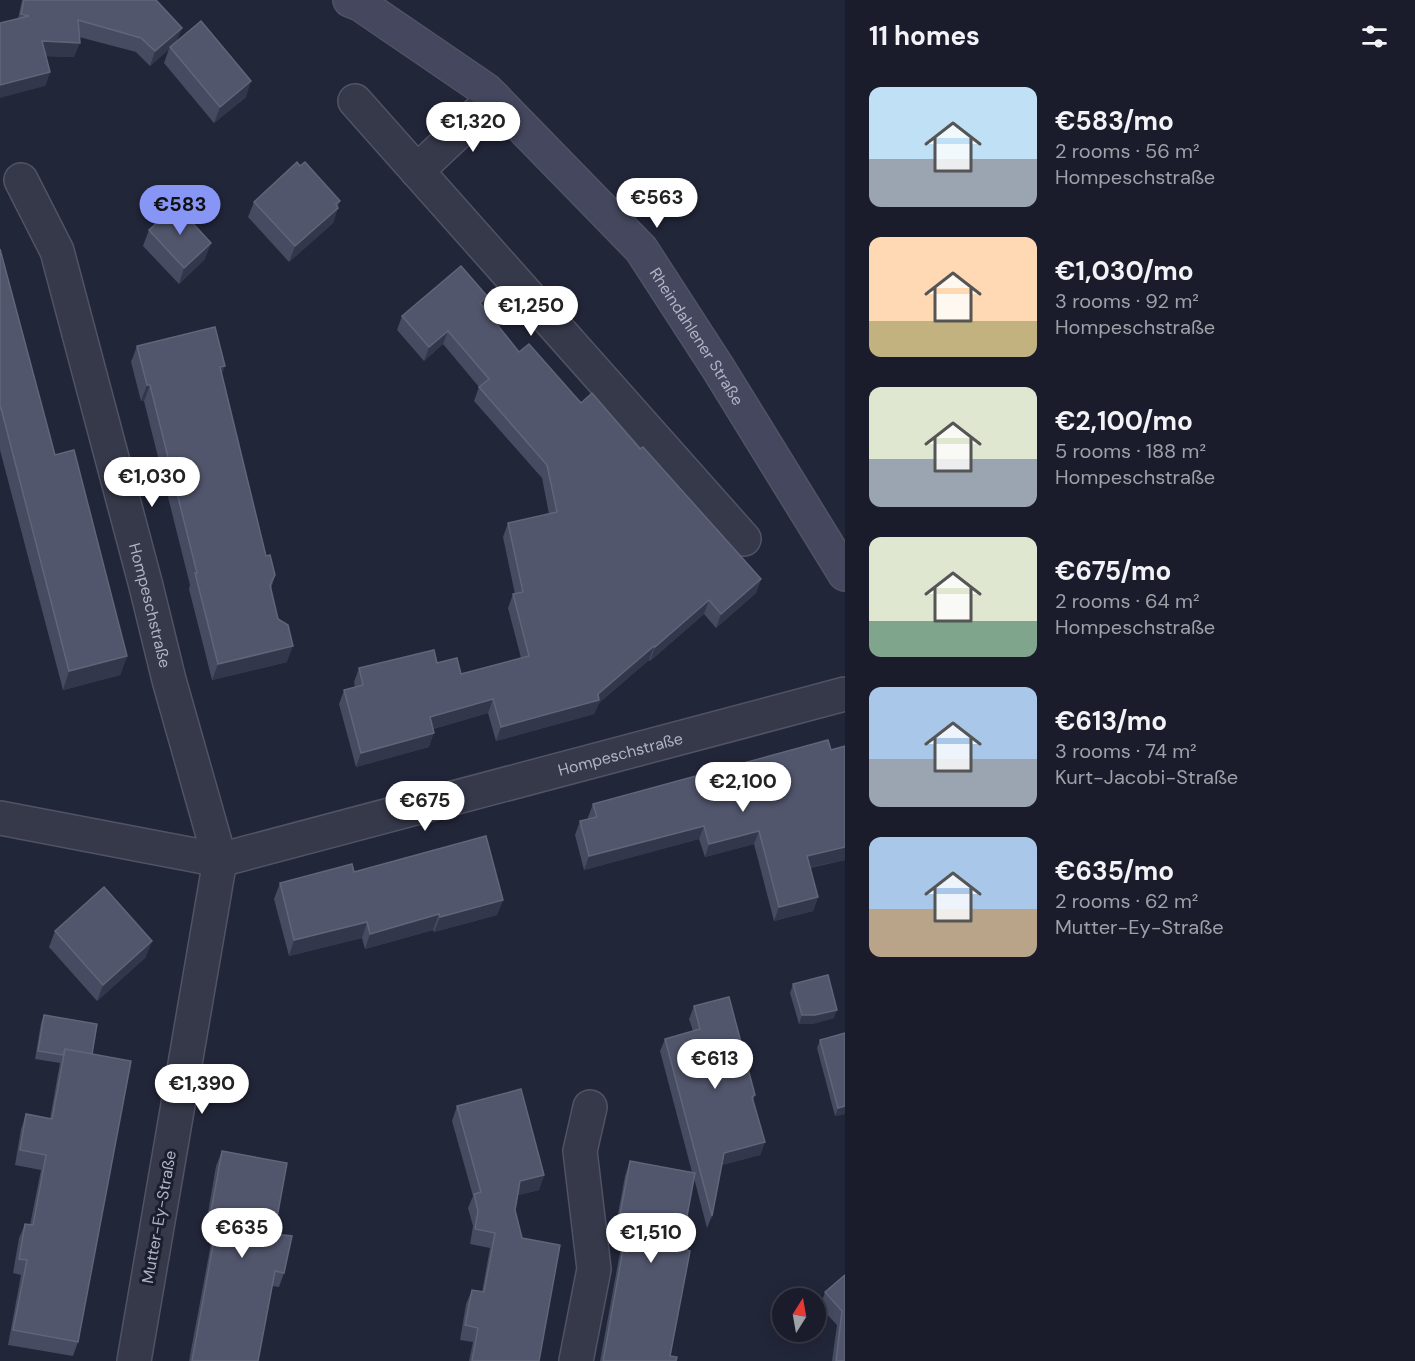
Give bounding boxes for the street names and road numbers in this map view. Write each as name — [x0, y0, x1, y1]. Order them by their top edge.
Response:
street label: Rheindahlener Straße — [645, 263, 749, 409]
street label: Hompeschstraße — [124, 540, 176, 670]
street label: Hompeschstraße — [555, 727, 685, 780]
street label: Mutter-Ey-Straße — [137, 1149, 181, 1285]

